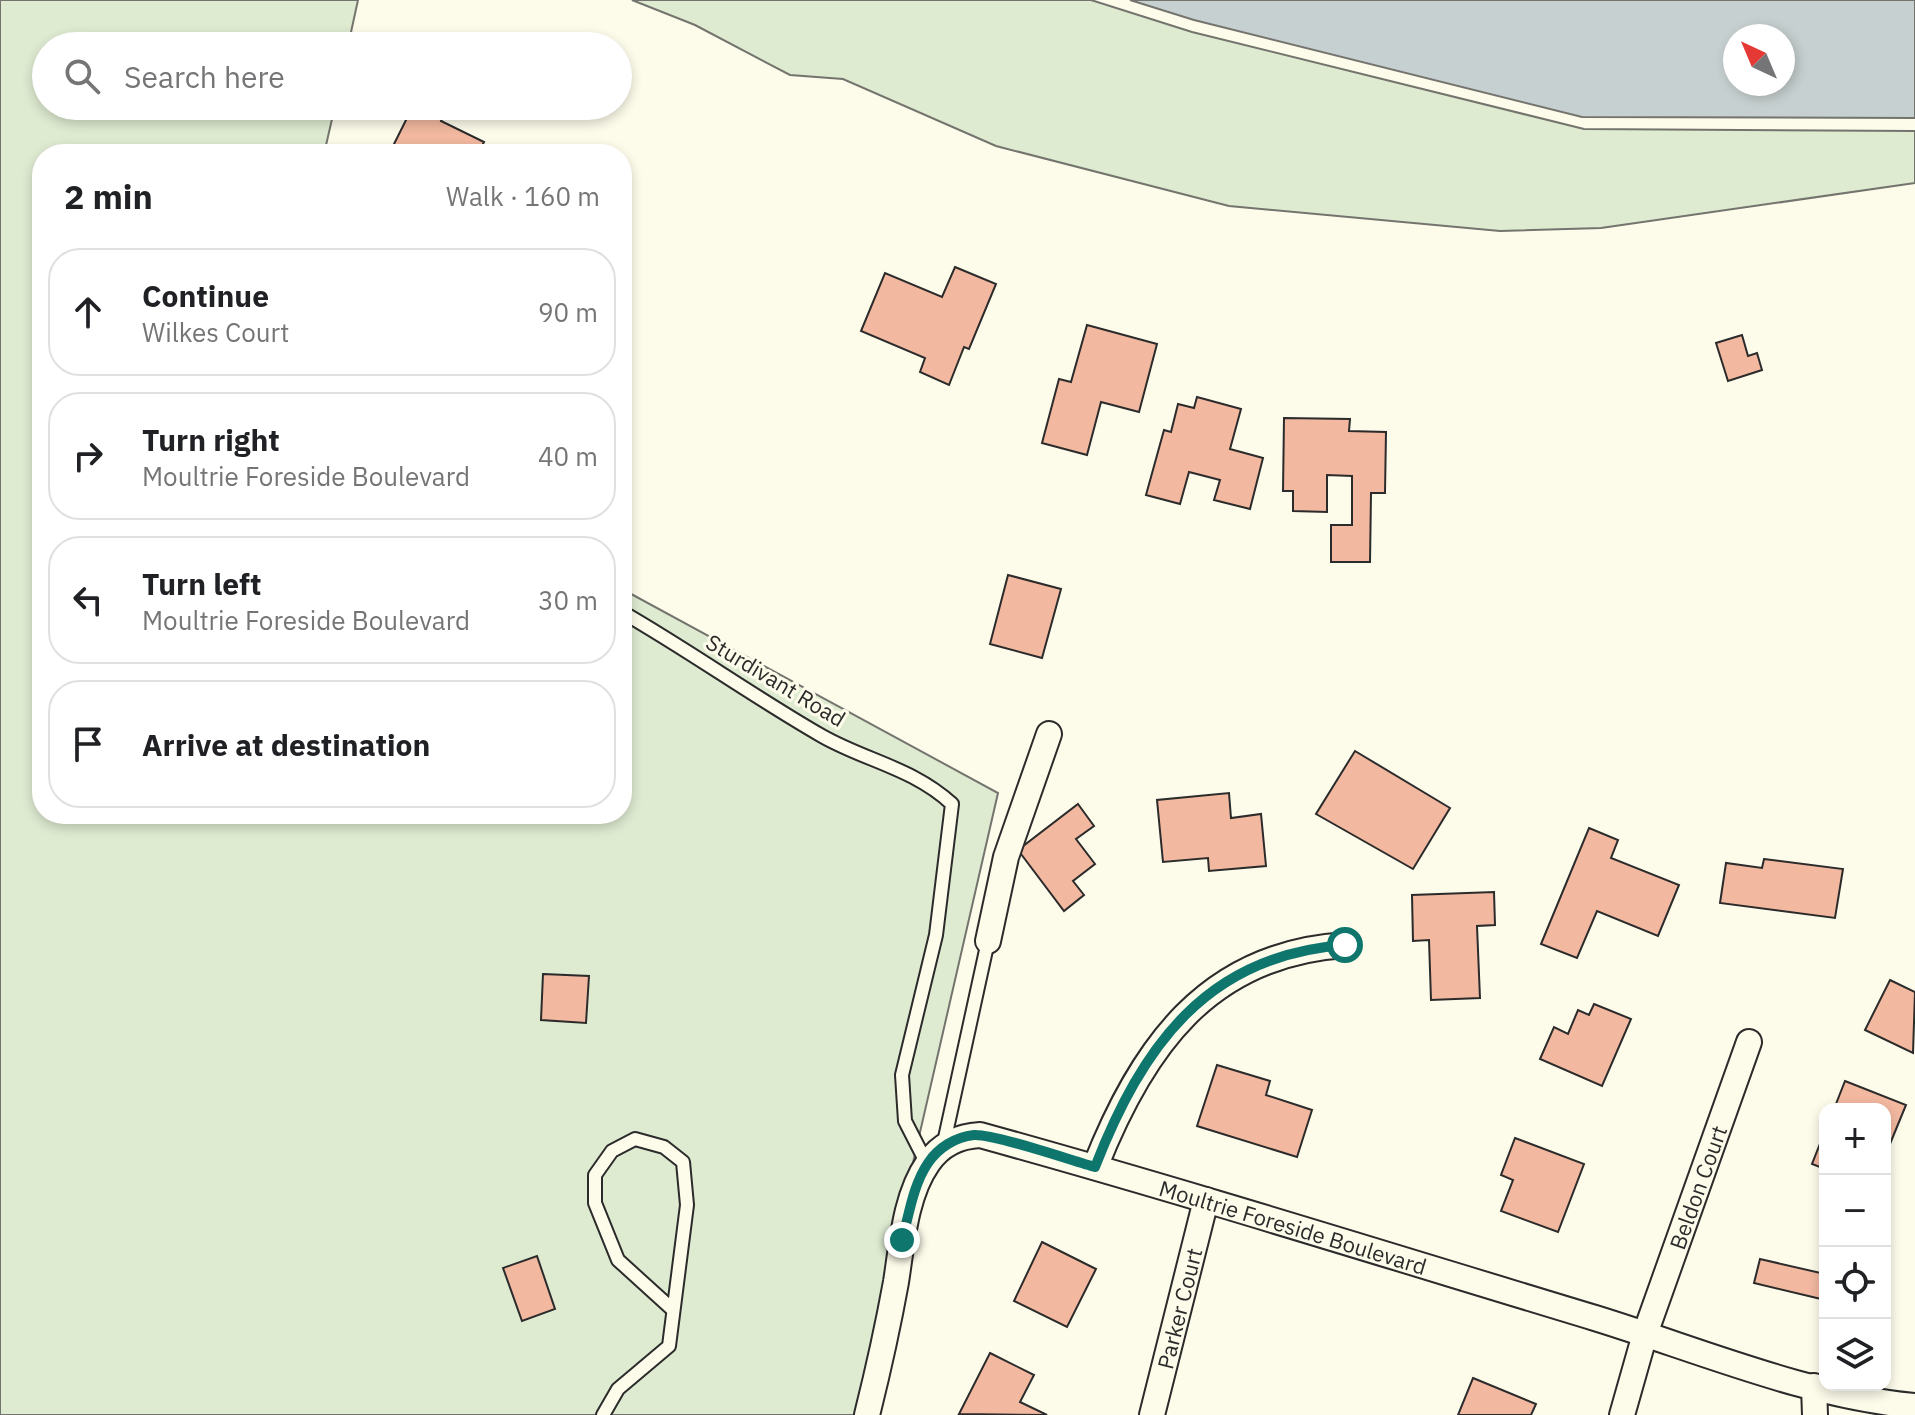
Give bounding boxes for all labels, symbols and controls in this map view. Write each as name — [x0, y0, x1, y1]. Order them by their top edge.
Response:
north arrow — [1723, 24, 1795, 96]
search box — [32, 32, 632, 120]
icon: search — [60, 54, 104, 98]
text: Search here — [124, 57, 285, 96]
text: 2 min — [64, 174, 153, 218]
text: Walk · 160 m — [446, 179, 600, 213]
text: Continue — [142, 276, 269, 315]
icon: ahead — [66, 290, 110, 334]
text: 90 m — [538, 295, 598, 329]
text: Wilkes Court — [142, 315, 289, 349]
text: Turn right — [142, 420, 280, 459]
icon: right — [66, 434, 110, 478]
text: 40 m — [538, 439, 598, 473]
text: Moultrie Foreside Boulevard — [142, 459, 470, 493]
text: Turn left — [142, 564, 261, 603]
icon: left — [66, 578, 110, 622]
text: 30 m — [538, 583, 598, 617]
text: Moultrie Foreside Boulevard — [142, 603, 470, 637]
street label: Sturdivant Road — [701, 627, 851, 733]
icon: arrive — [66, 722, 110, 766]
text: Arrive at destination — [142, 725, 430, 764]
route start — [1327, 927, 1363, 963]
map controls — [1819, 1103, 1891, 1391]
button: + — [1819, 1103, 1891, 1175]
street label: Beldon Court — [1662, 1121, 1733, 1253]
street label: Moultrie Foreside Boulevard — [1156, 1173, 1430, 1280]
button: − — [1819, 1175, 1891, 1247]
route end — [884, 1222, 920, 1258]
street label: Parker Court — [1150, 1245, 1208, 1372]
button: locate — [1819, 1247, 1891, 1319]
button: layers — [1819, 1319, 1891, 1391]

